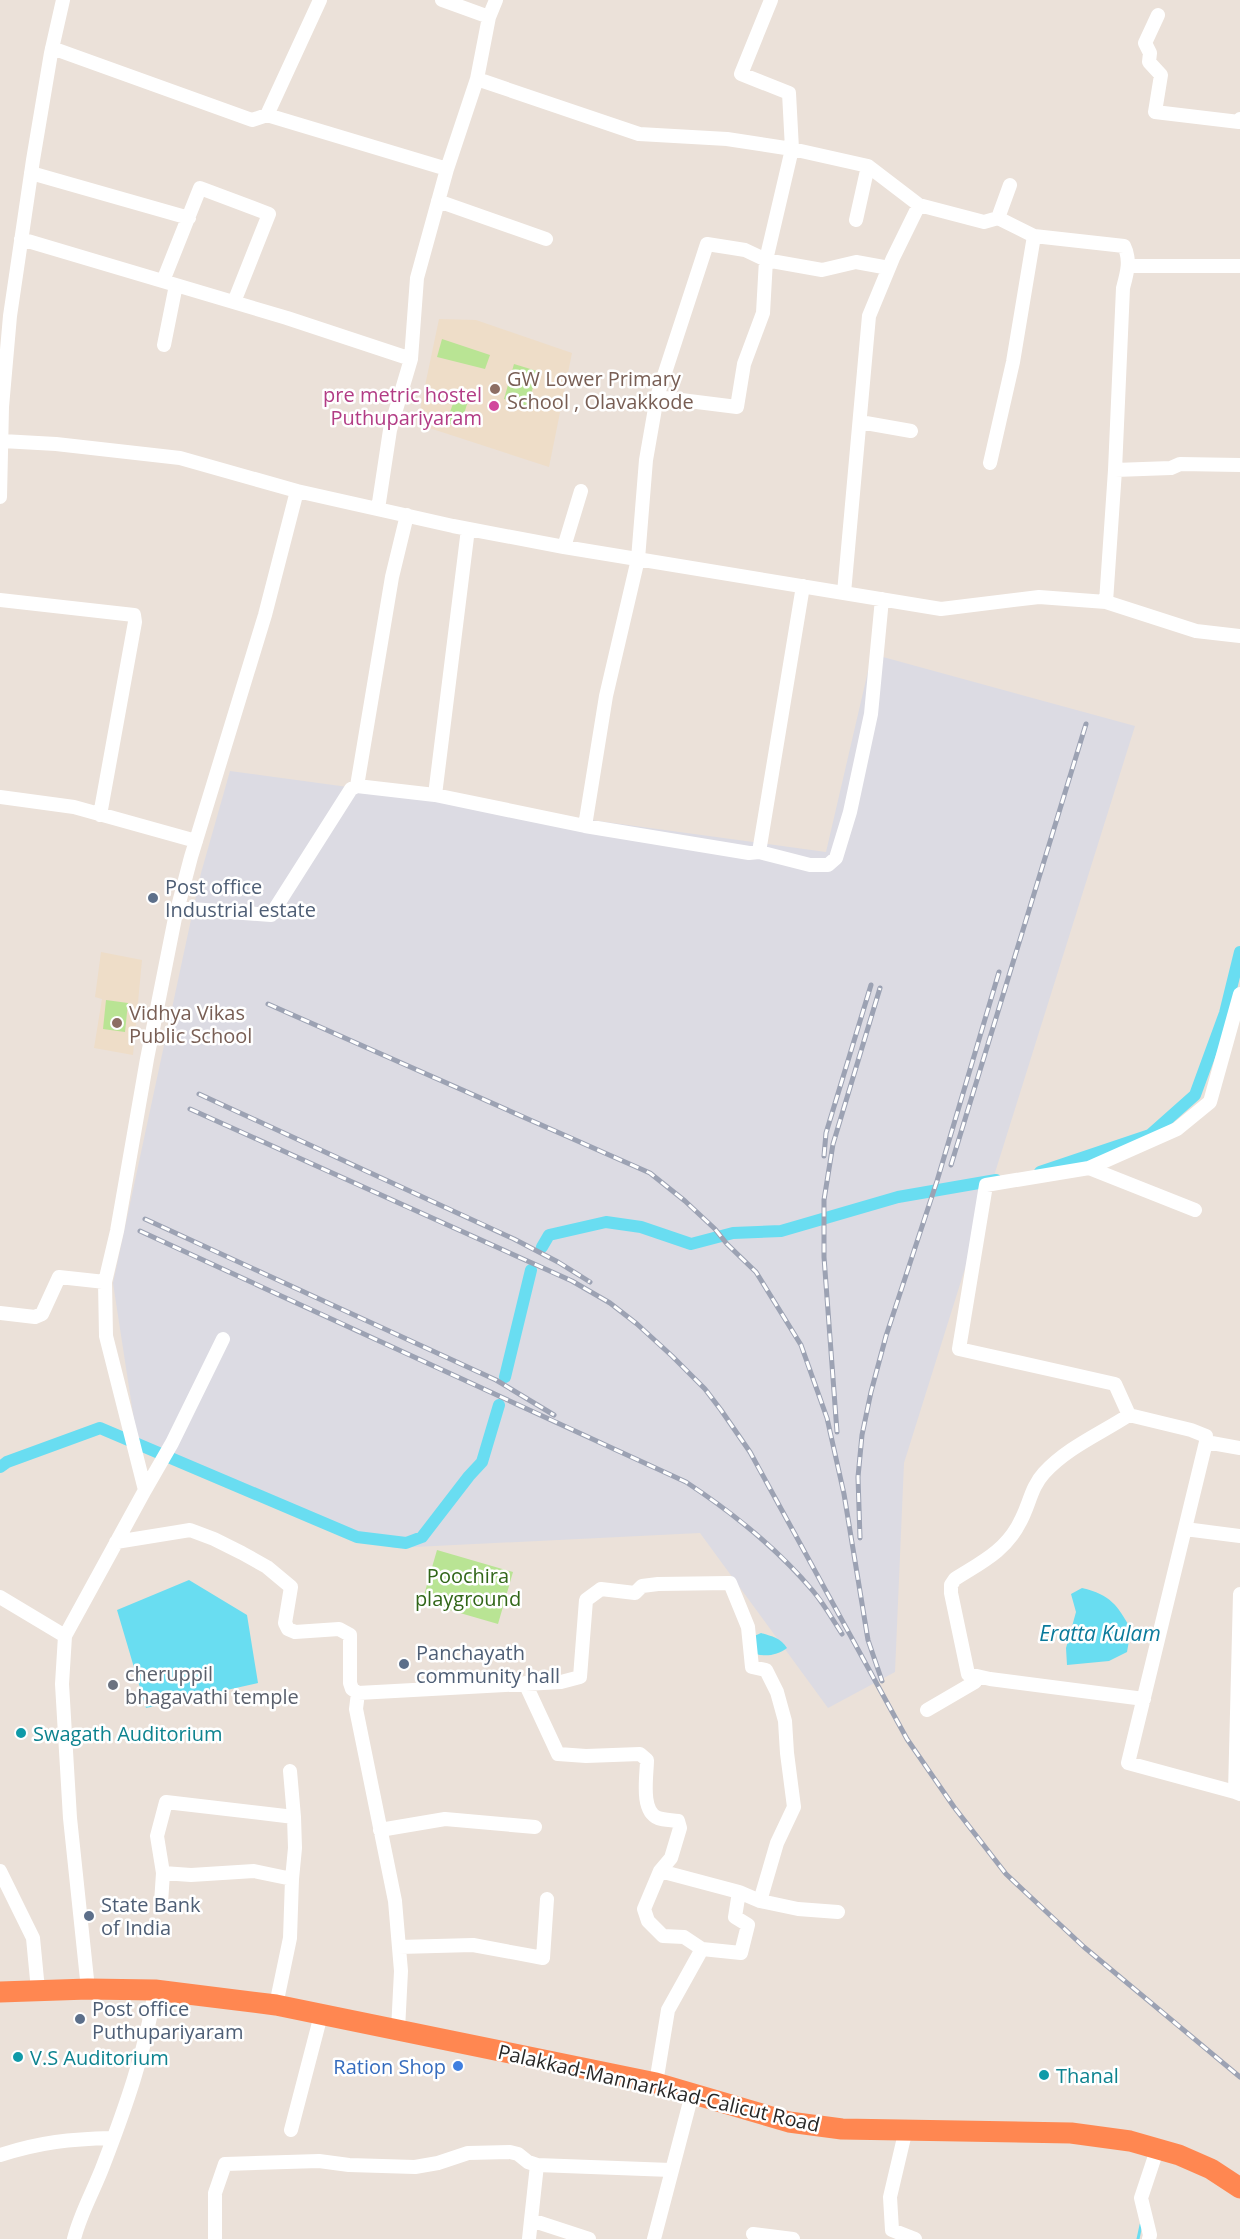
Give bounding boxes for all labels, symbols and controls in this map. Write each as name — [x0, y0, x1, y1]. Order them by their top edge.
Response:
place label: GW Lower Primary School , Olavakkode — [507, 365, 694, 415]
place label: pre metric hostel Puthupariyaram — [323, 381, 482, 431]
marker: GW Lower Primary School , Olavakkode — [488, 382, 502, 396]
marker: pre metric hostel Puthupariyaram — [487, 399, 501, 413]
place label: Post office Industrial estate — [165, 873, 316, 923]
marker: Post office Industrial estate — [146, 891, 160, 905]
place label: Vidhya Vikas Public School — [129, 999, 252, 1049]
marker: Vidhya Vikas Public School — [110, 1016, 124, 1030]
park label: Poochira playground — [415, 1562, 521, 1612]
water label: Eratta Kulam — [1039, 1619, 1161, 1647]
place label: Panchayath community hall — [416, 1639, 560, 1689]
marker: Panchayath community hall — [397, 1657, 411, 1671]
place label: cheruppil bhagavathi temple — [125, 1660, 299, 1710]
marker: cheruppil bhagavathi temple — [106, 1678, 120, 1692]
place label: Swagath Auditorium — [33, 1720, 223, 1747]
marker: Swagath Auditorium — [14, 1726, 28, 1740]
place label: State Bank of India — [101, 1891, 201, 1941]
marker: State Bank of India — [82, 1909, 96, 1923]
place label: Post office Puthupariyaram — [92, 1995, 243, 2045]
marker: Post office Puthupariyaram — [73, 2012, 87, 2026]
street label: Palakkad-Mannarkkad-Calicut Road — [495, 2038, 823, 2138]
place label: V.S Auditorium — [30, 2044, 169, 2071]
marker: V.S Auditorium — [11, 2050, 25, 2064]
place label: Ration Shop — [333, 2053, 446, 2080]
marker: Ration Shop — [451, 2059, 465, 2073]
place label: Thanal — [1056, 2062, 1119, 2089]
marker: Thanal — [1037, 2068, 1051, 2082]

